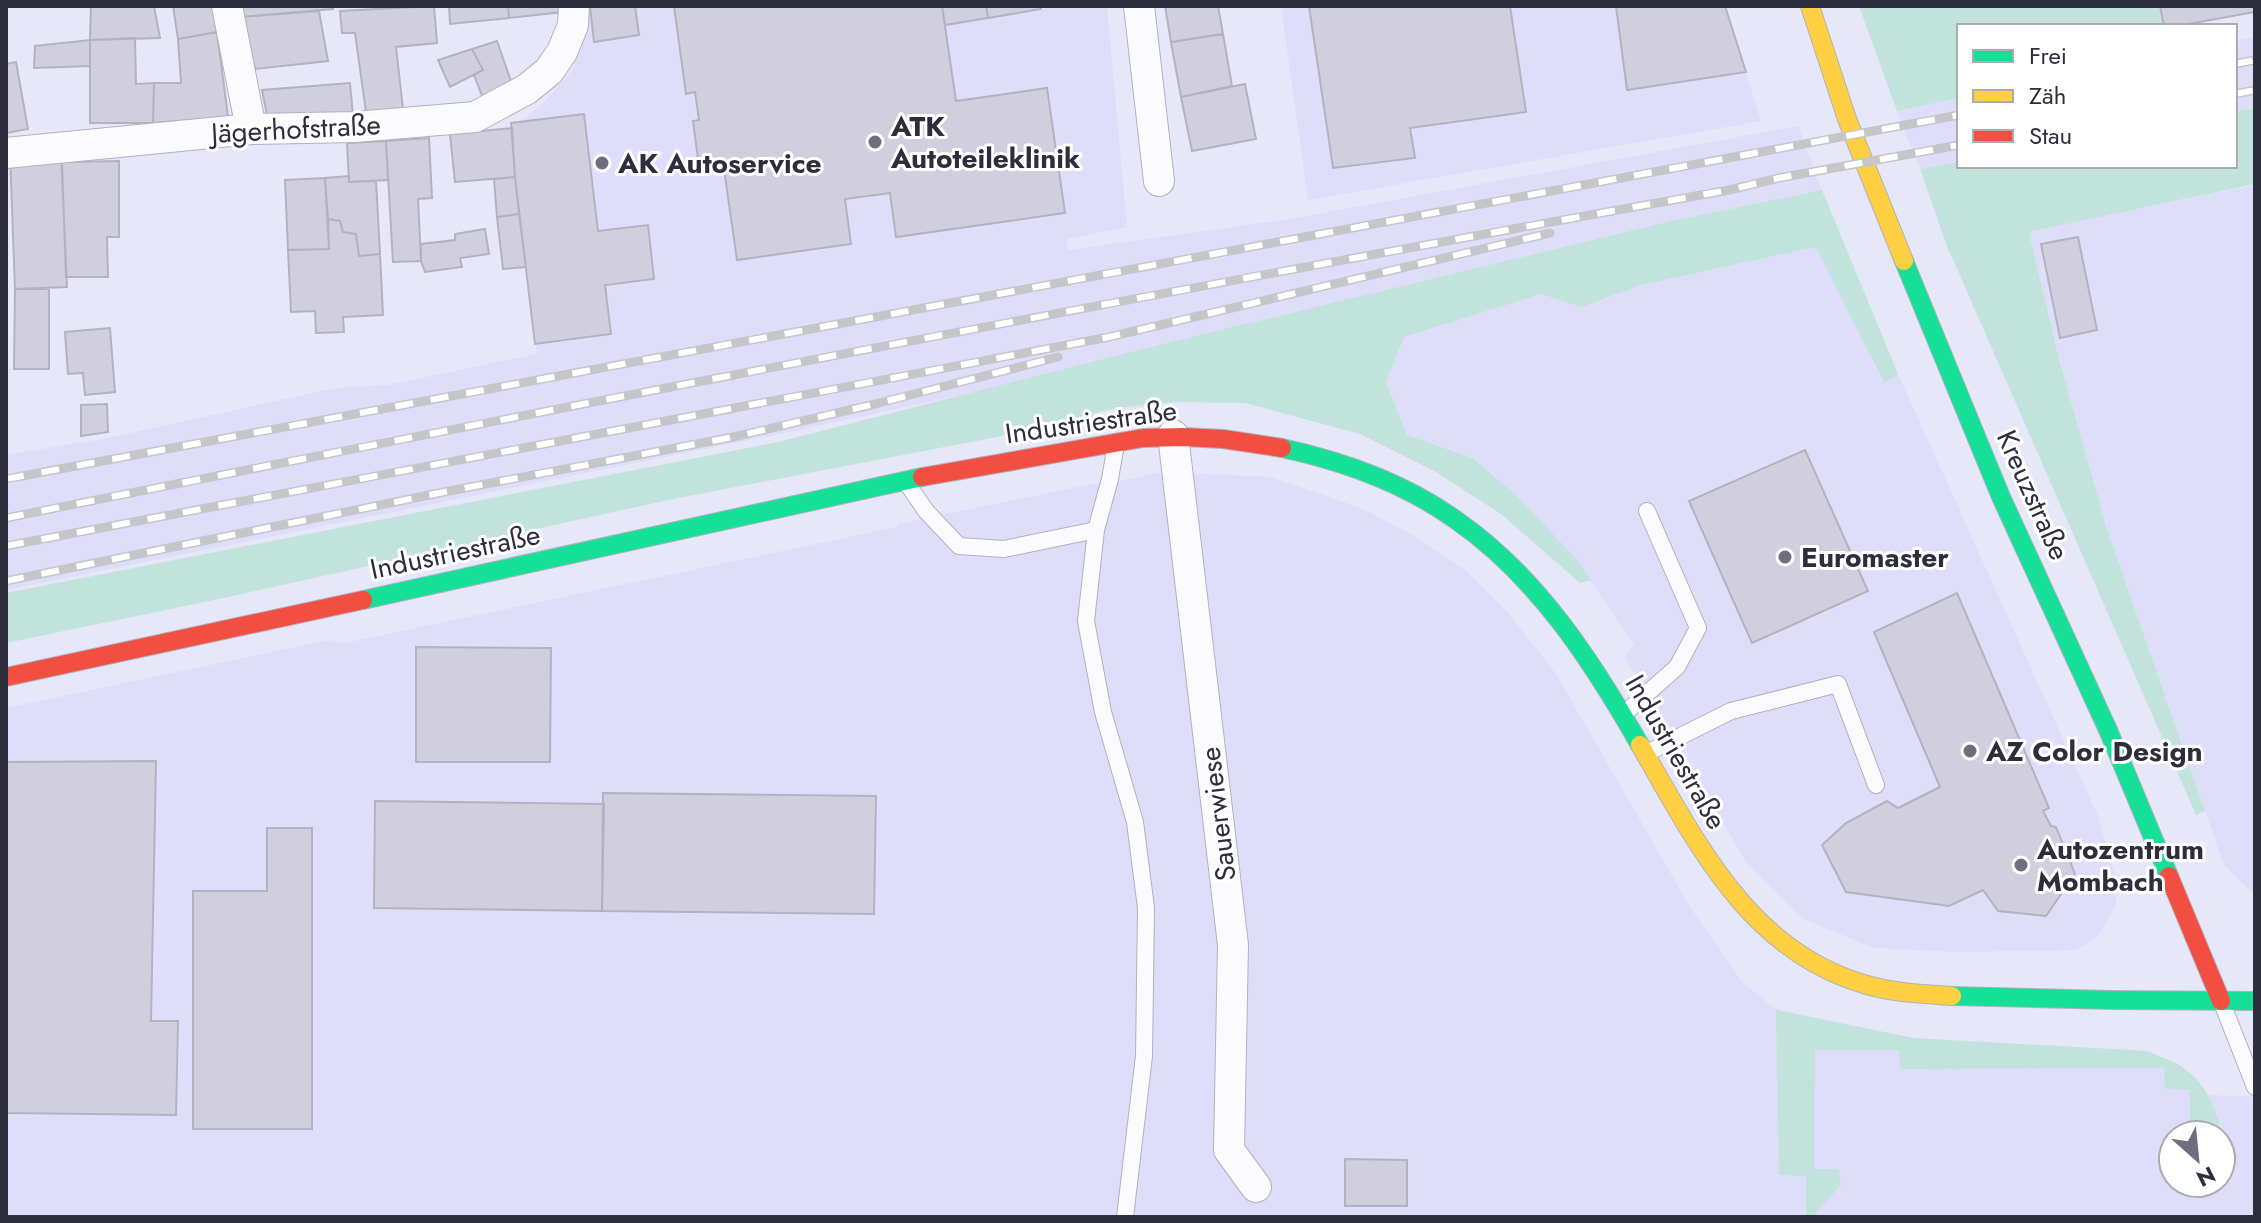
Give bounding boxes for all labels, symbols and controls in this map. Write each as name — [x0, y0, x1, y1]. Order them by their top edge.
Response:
legend — [1957, 24, 2237, 168]
text: Frei — [2029, 38, 2067, 73]
text: Zäh — [2029, 78, 2066, 113]
street label: Jägerhofstraße — [206, 104, 382, 154]
place label: ATK Autoteileklinik — [890, 106, 1080, 179]
text: Stau — [2029, 118, 2072, 153]
marker: ATK Autoteileklinik — [866, 133, 884, 151]
place label: AK Autoservice — [617, 143, 822, 184]
marker: AK Autoservice — [593, 154, 611, 172]
street label: Industriestraße — [1003, 390, 1179, 454]
street label: Kreuzstraße — [1986, 423, 2080, 567]
street label: Industriestraße — [366, 514, 544, 590]
place label: Euromaster — [1801, 537, 1949, 578]
marker: Euromaster — [1776, 548, 1794, 566]
street label: Industriestraße — [1615, 667, 1737, 837]
place label: AZ Color Design — [1985, 731, 2203, 772]
marker: AZ Color Design — [1961, 742, 1979, 760]
street label: Sauerwiese — [1189, 745, 1247, 883]
place label: Autozentrum Mombach — [2036, 829, 2204, 902]
marker: Autozentrum Mombach — [2012, 856, 2030, 874]
north arrow — [2157, 1119, 2237, 1199]
text: N — [2191, 1159, 2221, 1195]

